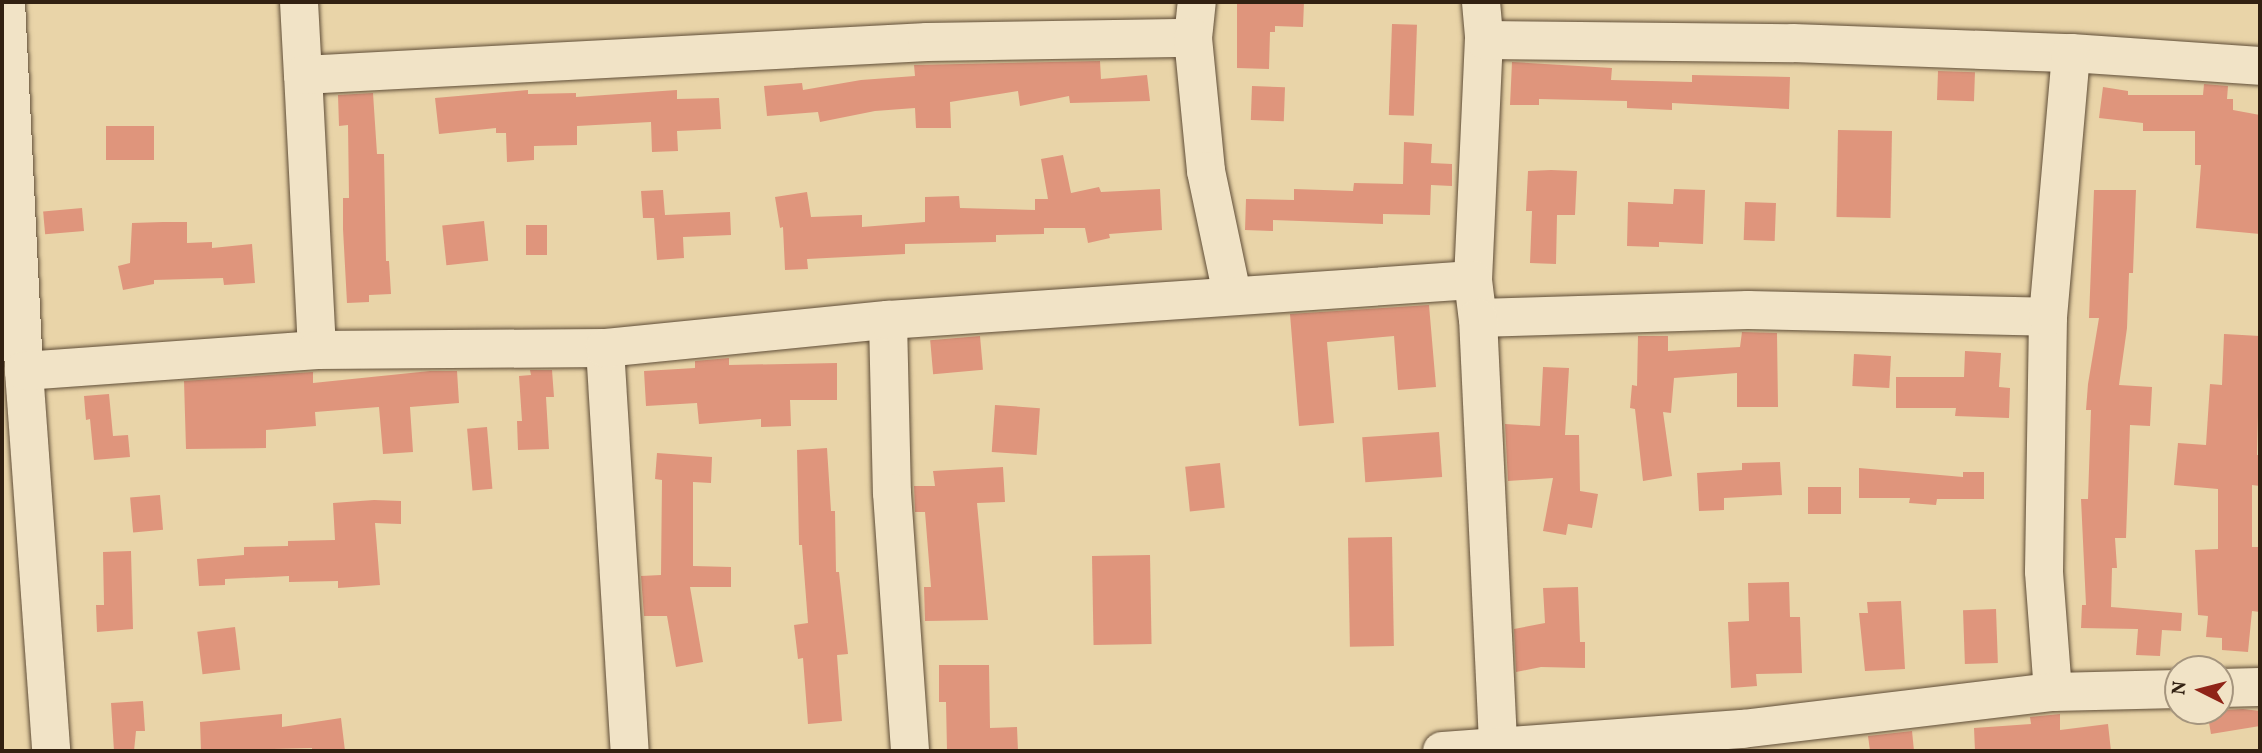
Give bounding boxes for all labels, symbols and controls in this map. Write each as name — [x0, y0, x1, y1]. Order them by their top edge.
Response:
north arrow — [2164, 655, 2234, 725]
text: N — [2166, 680, 2194, 696]

